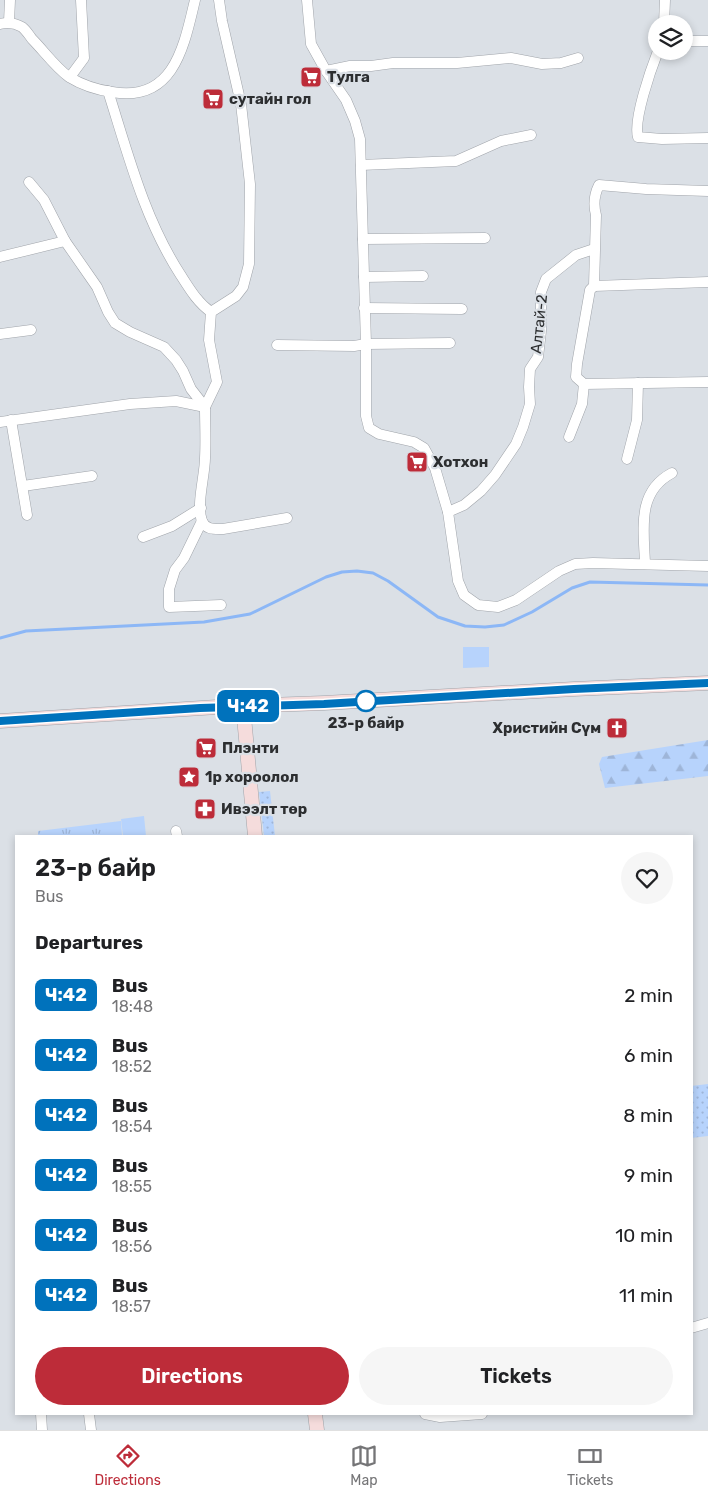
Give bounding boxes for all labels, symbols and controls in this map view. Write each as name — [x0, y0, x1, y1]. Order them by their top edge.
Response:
map controls — [648, 15, 693, 60]
button: layers — [648, 15, 693, 60]
supermarket icon: Тулга — [299, 65, 323, 89]
place label: Тулга — [327, 68, 370, 86]
supermarket icon: сутайн гол — [201, 87, 225, 111]
place label: сутайн гол — [229, 90, 311, 108]
street label: Алтай-2 — [527, 293, 551, 354]
supermarket icon: Хотхон — [405, 450, 429, 474]
place label: Хотхон — [433, 453, 488, 471]
line badge: Ч:42 — [213, 690, 283, 722]
marker: 23-р байр — [355, 690, 377, 712]
text: Ч:42 — [227, 695, 269, 717]
place label: 23-р байр — [328, 714, 404, 732]
church icon: Христийн Сүм — [605, 716, 629, 740]
place label: Христийн Сүм — [493, 719, 601, 737]
supermarket icon: Плэнти — [194, 736, 218, 760]
place label: Плэнти — [222, 739, 279, 757]
place icon: 1р хороолол — [177, 765, 201, 789]
place label: 1р хороолол — [205, 768, 299, 786]
pharmacy icon: Ивээлт төр — [193, 797, 217, 821]
place label: Ивээлт төр — [221, 800, 307, 818]
button: heart — [621, 852, 673, 904]
text: 23-р байр — [35, 854, 156, 882]
text: Bus — [35, 887, 63, 906]
text: Departures — [35, 931, 143, 954]
text: Bus — [112, 974, 148, 997]
text: Ч:42 — [45, 984, 87, 1006]
text: 2 min — [624, 984, 673, 1007]
text: 18:48 — [112, 997, 153, 1016]
text: Bus — [112, 1034, 148, 1057]
text: Ч:42 — [45, 1044, 87, 1066]
text: 6 min — [624, 1044, 673, 1067]
text: 18:52 — [112, 1057, 152, 1076]
text: Bus — [112, 1094, 148, 1117]
text: Ч:42 — [45, 1104, 87, 1126]
text: 8 min — [623, 1104, 673, 1127]
text: 18:54 — [112, 1117, 152, 1136]
text: Bus — [112, 1154, 148, 1177]
text: Ч:42 — [45, 1164, 87, 1186]
text: 9 min — [624, 1164, 673, 1187]
text: 18:55 — [112, 1177, 152, 1196]
text: Bus — [112, 1214, 148, 1237]
text: Ч:42 — [45, 1224, 87, 1246]
text: 10 min — [615, 1224, 673, 1247]
text: 18:56 — [112, 1237, 152, 1256]
text: Bus — [112, 1274, 148, 1297]
text: Ч:42 — [45, 1284, 87, 1306]
text: 11 min — [619, 1284, 673, 1307]
text: 18:57 — [112, 1297, 151, 1316]
button: Directions — [35, 1347, 349, 1405]
button: Tickets — [359, 1347, 673, 1405]
tab: Directions — [95, 1442, 161, 1489]
tab: Map — [350, 1442, 378, 1489]
tab: Tickets — [567, 1442, 613, 1489]

